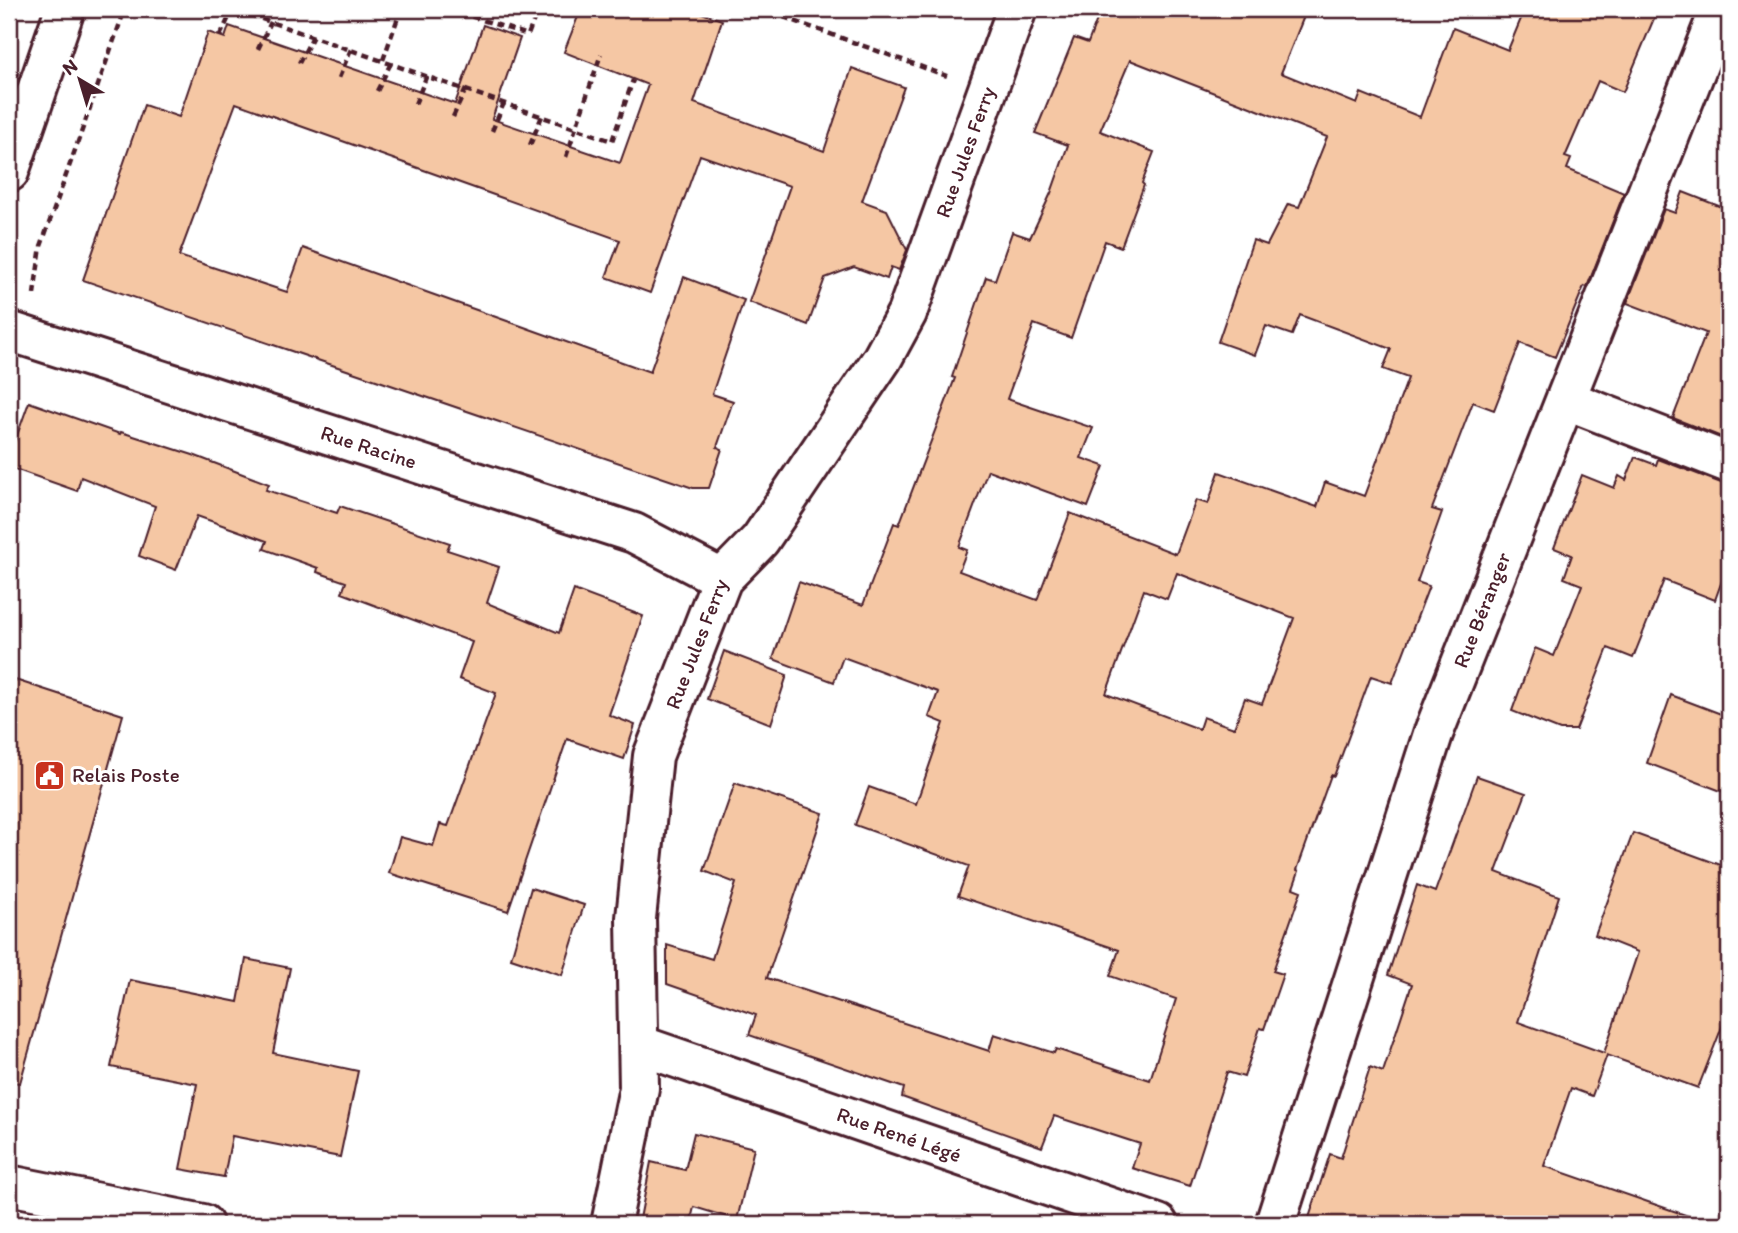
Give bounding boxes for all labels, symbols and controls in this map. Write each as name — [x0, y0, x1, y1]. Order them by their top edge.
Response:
north arrow — [46, 46, 116, 116]
text: N — [58, 54, 82, 80]
street label: Rue Jules Ferry — [930, 83, 1000, 221]
street label: Rue Racine — [318, 420, 420, 474]
street label: Rue Béranger — [1447, 548, 1516, 671]
street label: Rue Jules Ferry — [660, 575, 733, 712]
public building icon: Relais Poste — [32, 758, 66, 792]
place label: Relais Poste — [72, 762, 180, 787]
street label: Rue René Légé — [834, 1101, 965, 1167]

